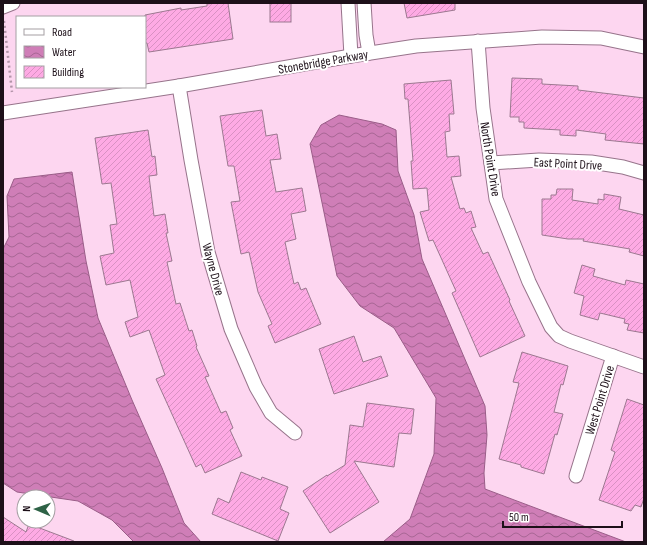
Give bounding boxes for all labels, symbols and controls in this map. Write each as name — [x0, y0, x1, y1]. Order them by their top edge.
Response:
legend — [16, 16, 146, 88]
text: Road — [52, 25, 72, 40]
text: Water — [52, 45, 76, 60]
street label: Stonebridge Parkway — [277, 46, 369, 78]
text: Building — [52, 65, 84, 80]
street label: North Point Drive — [476, 121, 504, 198]
street label: East Point Drive — [533, 154, 603, 174]
street label: Wayne Drive — [198, 241, 228, 297]
street label: West Point Drive — [582, 364, 618, 437]
north arrow — [16, 489, 56, 529]
scale bar — [503, 503, 622, 529]
text: N — [20, 505, 33, 512]
text: 50 m — [509, 510, 529, 525]

